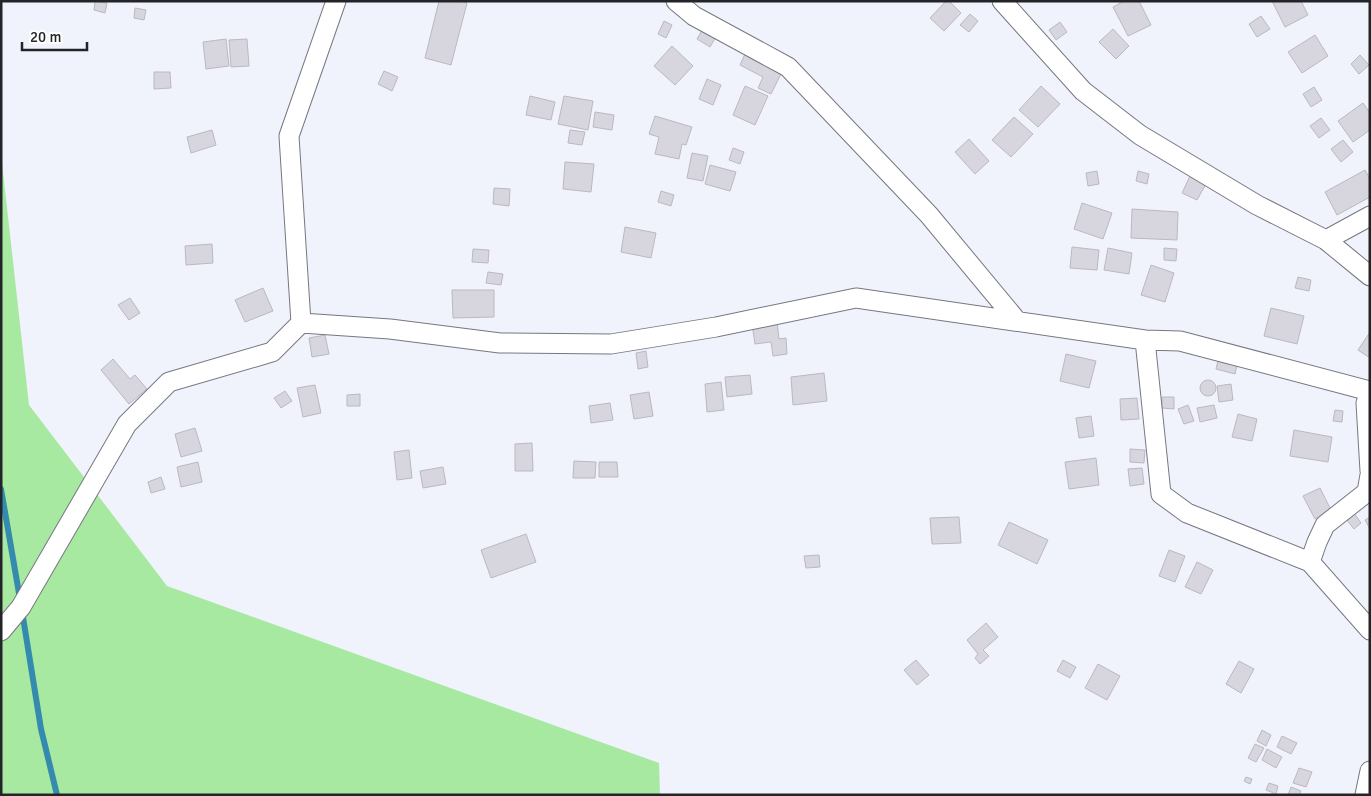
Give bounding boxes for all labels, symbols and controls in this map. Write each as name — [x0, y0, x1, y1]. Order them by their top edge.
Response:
scale bar — [22, 20, 88, 52]
text: 20 m — [30, 28, 61, 46]

